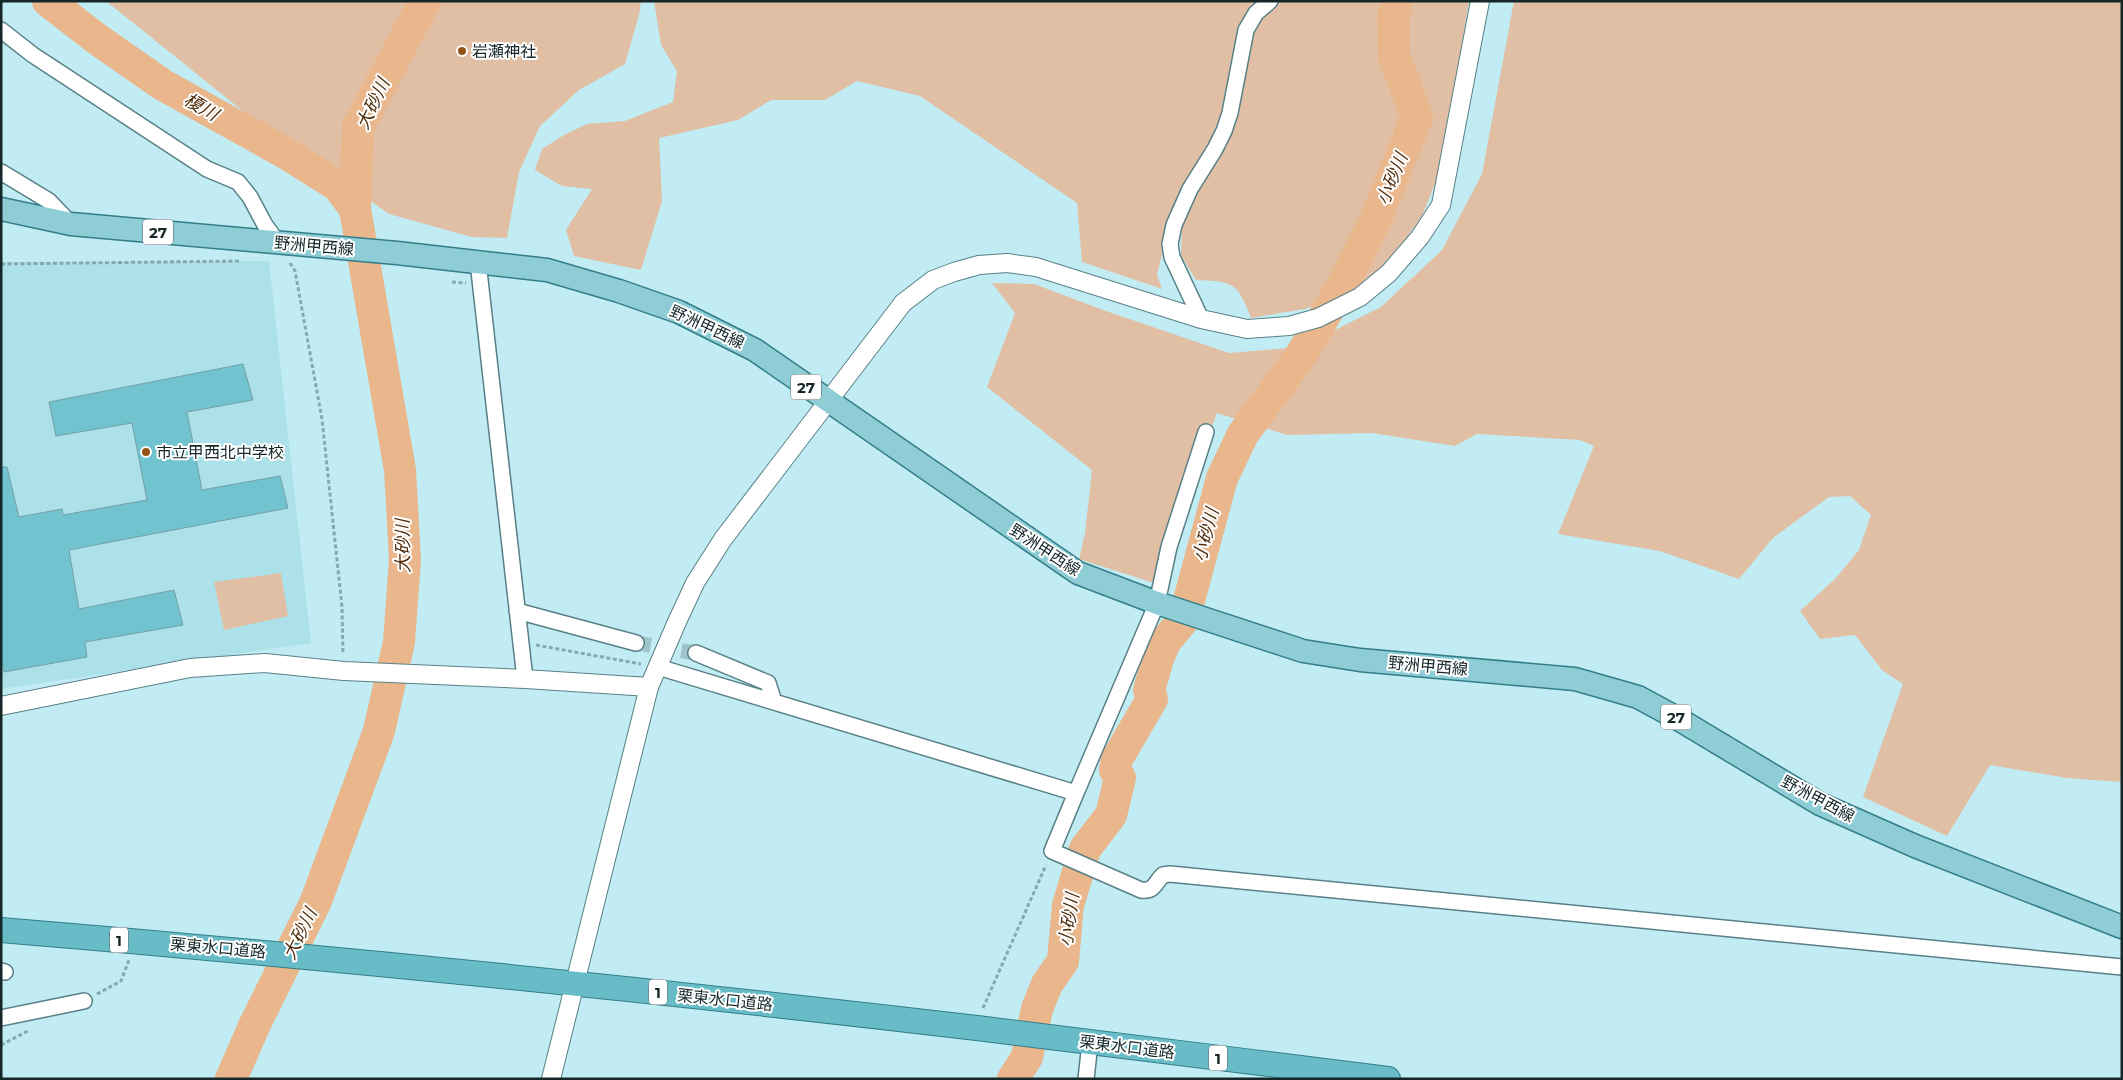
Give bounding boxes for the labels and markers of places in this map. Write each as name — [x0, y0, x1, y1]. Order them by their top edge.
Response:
place label: 岩瀬神社 — [472, 42, 536, 61]
marker: 岩瀬神社 — [456, 45, 468, 57]
place label: 市立甲西北中学校 — [156, 443, 284, 462]
marker: 市立甲西北中学校 — [140, 446, 152, 458]

